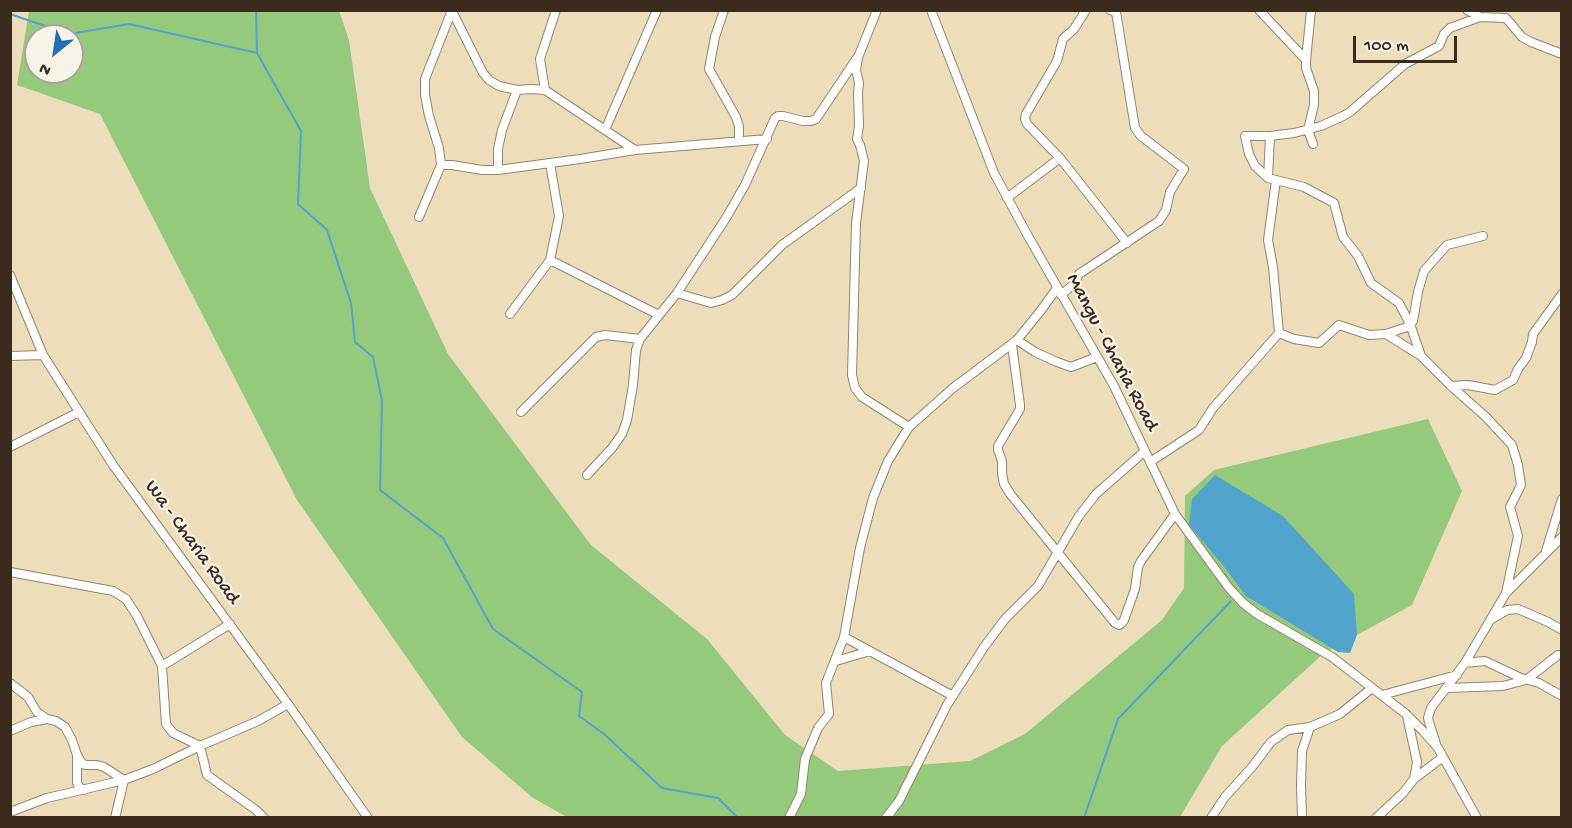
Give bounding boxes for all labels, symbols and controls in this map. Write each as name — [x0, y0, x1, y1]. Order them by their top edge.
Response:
north arrow — [24, 24, 84, 84]
scale bar — [1356, 24, 1460, 62]
text: 100 m — [1364, 36, 1409, 57]
text: N — [36, 57, 55, 79]
street label: Mangu - Charia Road — [1059, 270, 1163, 436]
street label: Wa - Charia Road — [138, 476, 244, 610]

